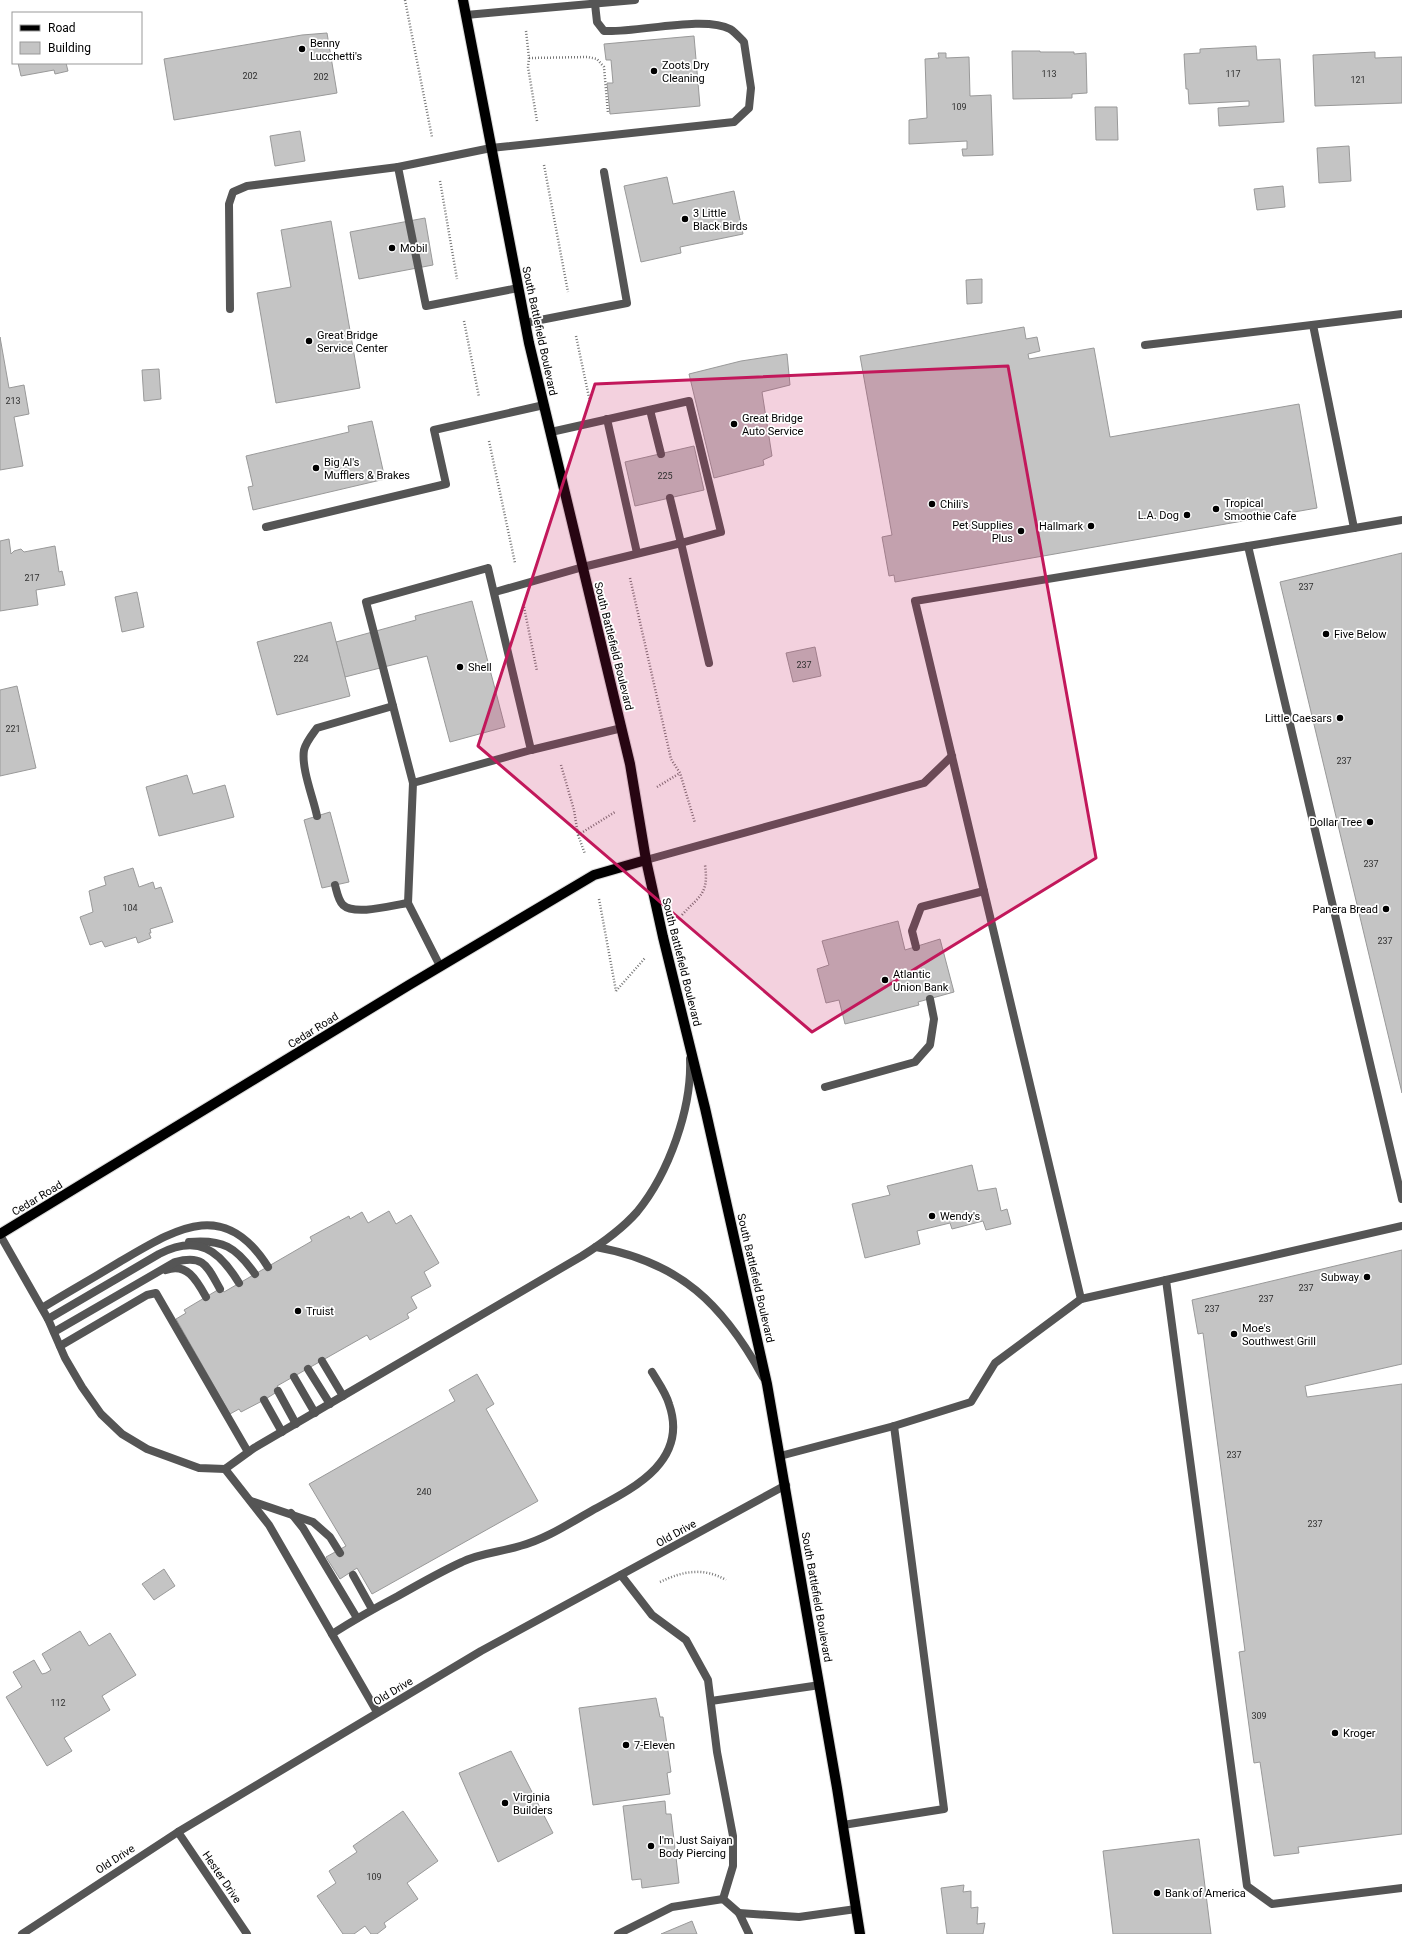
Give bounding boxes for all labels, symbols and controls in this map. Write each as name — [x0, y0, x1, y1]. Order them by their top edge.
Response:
legend — [12, 12, 142, 64]
text: Road — [48, 21, 76, 35]
place label: Benny Lucchetti's — [310, 37, 363, 63]
text: Building — [48, 41, 91, 55]
marker: Benny Lucchetti's — [297, 44, 307, 54]
place label: Zoots Dry Cleaning — [662, 59, 710, 85]
marker: Zoots Dry Cleaning — [649, 66, 659, 76]
house number: 113 — [1041, 69, 1057, 79]
house number: 117 — [1225, 69, 1241, 79]
house number: 202 — [242, 71, 258, 81]
house number: 202 — [313, 72, 329, 82]
house number: 121 — [1350, 75, 1366, 85]
house number: 109 — [951, 102, 967, 112]
place label: 3 Little Black Birds — [693, 207, 748, 233]
marker: 3 Little Black Birds — [680, 214, 690, 224]
place label: Mobil — [400, 242, 427, 255]
marker: Mobil — [387, 243, 397, 253]
street label: South Battlefield Boulevard — [519, 265, 560, 397]
place label: Great Bridge Service Center — [317, 329, 388, 355]
marker: Great Bridge Service Center — [304, 336, 314, 346]
house number: 213 — [5, 396, 21, 406]
place label: Great Bridge Auto Service — [742, 412, 804, 438]
marker: Great Bridge Auto Service — [729, 419, 739, 429]
place label: Big Al's Mufflers & Brakes — [324, 456, 410, 482]
marker: Big Al's Mufflers & Brakes — [311, 463, 321, 473]
house number: 225 — [657, 471, 673, 481]
place label: Tropical Smoothie Cafe — [1224, 497, 1296, 523]
place label: Chili's — [940, 498, 969, 511]
marker: Chili's — [927, 499, 937, 509]
marker: Tropical Smoothie Cafe — [1211, 504, 1221, 514]
place label: L.A. Dog — [1138, 509, 1179, 522]
marker: L.A. Dog — [1182, 510, 1192, 520]
place label: Pet Supplies Plus — [952, 519, 1013, 545]
place label: Hallmark — [1039, 520, 1083, 533]
marker: Hallmark — [1086, 521, 1096, 531]
marker: Pet Supplies Plus — [1016, 526, 1026, 536]
house number: 217 — [24, 573, 40, 583]
street label: South Battlefield Boulevard — [591, 580, 636, 712]
house number: 237 — [1298, 582, 1314, 592]
place label: Five Below — [1334, 628, 1387, 641]
marker: Five Below — [1321, 629, 1331, 639]
house number: 224 — [293, 654, 309, 664]
house number: 237 — [796, 660, 812, 670]
place label: Shell — [468, 661, 492, 674]
marker: Shell — [455, 662, 465, 672]
place label: Little Caesars — [1265, 712, 1332, 725]
marker: Little Caesars — [1335, 713, 1345, 723]
house number: 221 — [5, 724, 21, 734]
house number: 237 — [1336, 756, 1352, 766]
place label: Dollar Tree — [1309, 816, 1362, 829]
marker: Dollar Tree — [1365, 817, 1375, 827]
house number: 237 — [1363, 859, 1379, 869]
street label: South Battlefield Boulevard — [659, 896, 704, 1028]
house number: 104 — [122, 903, 138, 913]
place label: Panera Bread — [1313, 903, 1378, 916]
marker: Panera Bread — [1381, 904, 1391, 914]
house number: 237 — [1377, 936, 1393, 946]
place label: Atlantic Union Bank — [893, 968, 949, 994]
marker: Atlantic Union Bank — [880, 975, 890, 985]
street label: Cedar Road — [286, 1010, 341, 1051]
street label: Cedar Road — [10, 1178, 65, 1219]
place label: Wendy's — [940, 1210, 980, 1223]
marker: Wendy's — [927, 1211, 937, 1221]
street label: South Battlefield Boulevard — [734, 1212, 777, 1344]
place label: Subway — [1321, 1271, 1360, 1284]
marker: Subway — [1362, 1272, 1372, 1282]
house number: 237 — [1298, 1283, 1314, 1293]
house number: 237 — [1258, 1294, 1274, 1304]
house number: 237 — [1204, 1304, 1220, 1314]
place label: Truist — [306, 1305, 334, 1318]
marker: Truist — [293, 1306, 303, 1316]
place label: Moe's Southwest Grill — [1242, 1322, 1316, 1348]
marker: Moe's Southwest Grill — [1229, 1329, 1239, 1339]
house number: 237 — [1226, 1450, 1242, 1460]
house number: 240 — [416, 1487, 432, 1497]
street label: Old Drive — [654, 1517, 699, 1550]
house number: 237 — [1307, 1519, 1323, 1529]
street label: South Battlefield Boulevard — [799, 1531, 834, 1663]
street label: Old Drive — [371, 1674, 416, 1708]
house number: 112 — [50, 1698, 66, 1708]
house number: 309 — [1251, 1711, 1267, 1721]
place label: Kroger — [1343, 1727, 1376, 1740]
marker: Kroger — [1330, 1728, 1340, 1738]
place label: 7-Eleven — [634, 1739, 675, 1752]
marker: 7-Eleven — [621, 1740, 631, 1750]
place label: Virginia Builders — [513, 1791, 553, 1817]
marker: Virginia Builders — [500, 1798, 510, 1808]
place label: I'm Just Saiyan Body Piercing — [659, 1834, 733, 1860]
marker: I'm Just Saiyan Body Piercing — [646, 1841, 656, 1851]
street label: Old Drive — [93, 1842, 137, 1877]
street label: Hester Drive — [199, 1849, 244, 1906]
house number: 109 — [366, 1872, 382, 1882]
place label: Bank of America — [1165, 1887, 1246, 1900]
marker: Bank of America — [1152, 1888, 1162, 1898]

